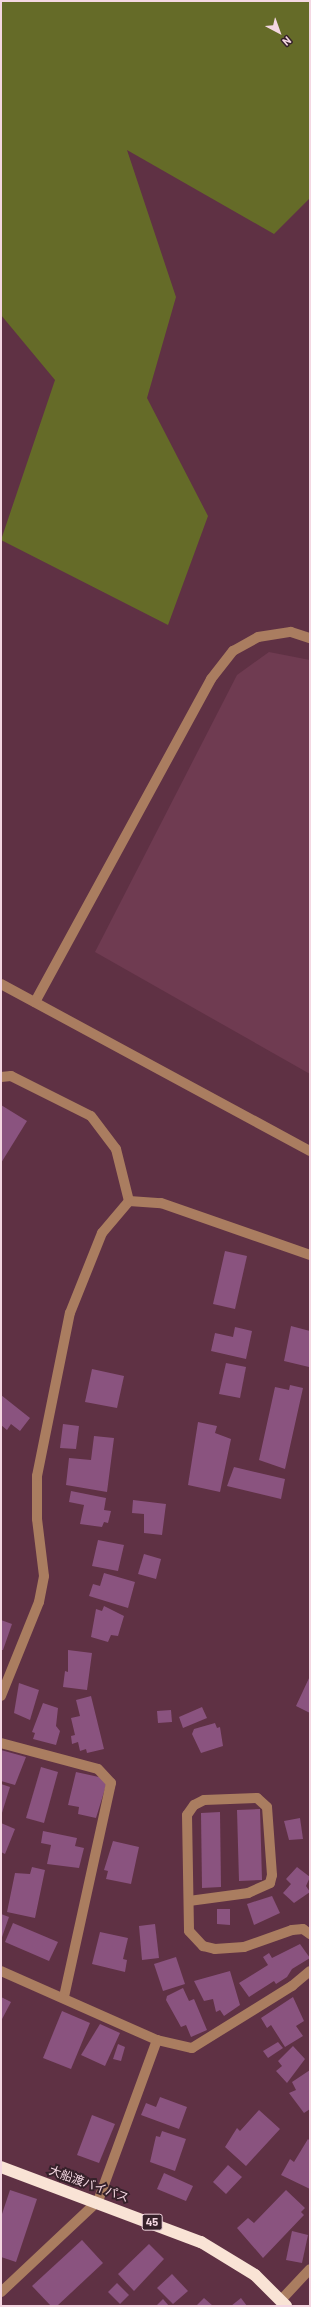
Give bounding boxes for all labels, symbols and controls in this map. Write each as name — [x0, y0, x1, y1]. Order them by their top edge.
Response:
north arrow — [259, 12, 299, 52]
text: N — [280, 34, 294, 49]
street label: 大船渡バイパス — [47, 2163, 131, 2205]
road number: 45 — [141, 2213, 163, 2231]

